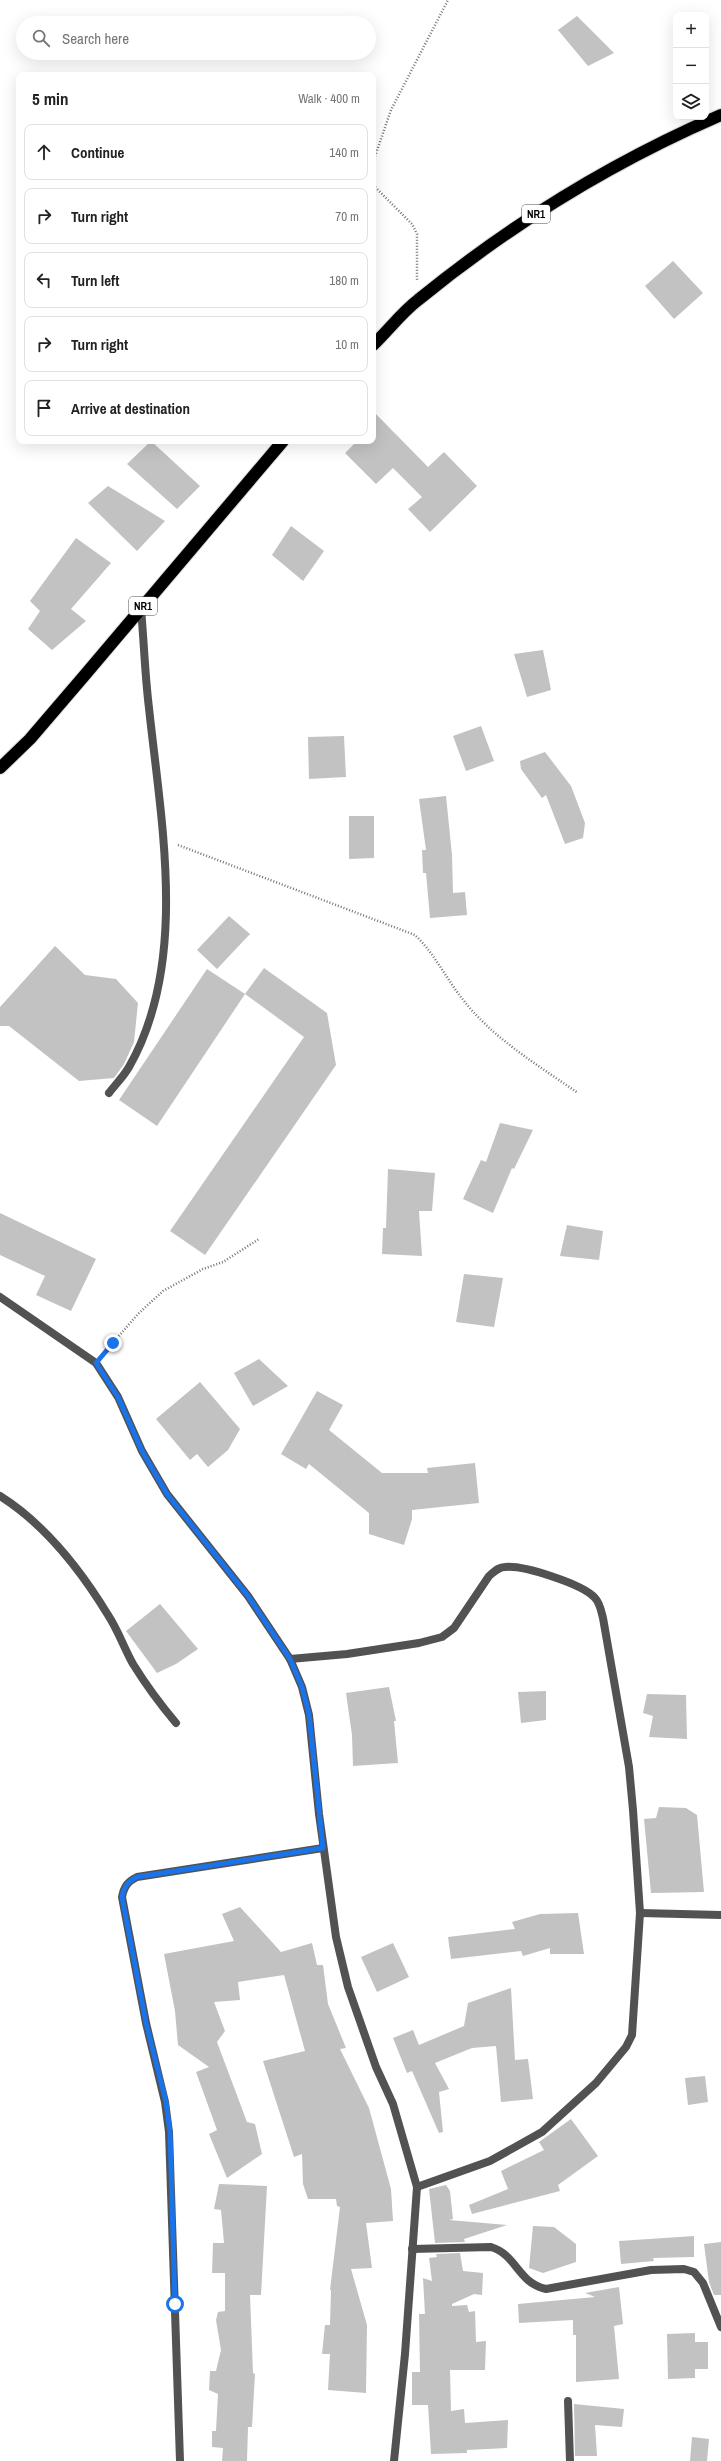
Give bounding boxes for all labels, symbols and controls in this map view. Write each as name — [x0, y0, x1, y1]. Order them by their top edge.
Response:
map controls — [673, 12, 709, 120]
button: + — [673, 12, 709, 48]
search box — [16, 16, 376, 60]
icon: search — [30, 27, 52, 49]
text: Search here — [62, 28, 129, 49]
button: − — [673, 48, 709, 84]
button: layers — [673, 84, 709, 120]
text: 5 min — [32, 87, 68, 110]
text: Walk · 400 m — [298, 90, 360, 107]
icon: ahead — [33, 141, 55, 163]
text: Continue — [71, 142, 124, 163]
text: 140 m — [329, 144, 359, 161]
icon: right — [33, 205, 55, 227]
road number: NR1 — [522, 205, 550, 223]
text: Turn right — [71, 206, 128, 227]
text: 70 m — [335, 208, 359, 225]
icon: left — [33, 269, 55, 291]
text: Turn left — [71, 270, 119, 291]
text: 180 m — [329, 272, 359, 289]
icon: right — [33, 333, 55, 355]
text: Turn right — [71, 334, 128, 355]
text: 10 m — [335, 336, 359, 353]
icon: arrive — [33, 397, 55, 419]
text: Arrive at destination — [71, 398, 190, 419]
road number: NR1 — [129, 597, 157, 615]
route end — [104, 1334, 122, 1352]
route start — [166, 2295, 184, 2313]

